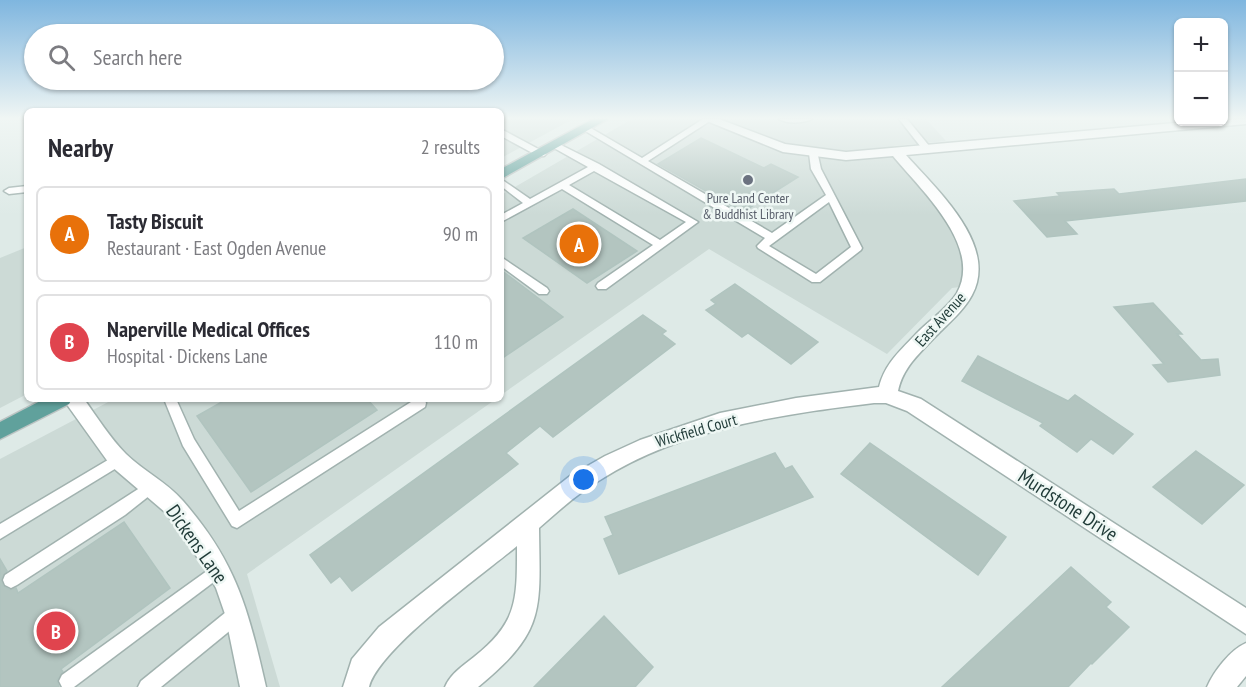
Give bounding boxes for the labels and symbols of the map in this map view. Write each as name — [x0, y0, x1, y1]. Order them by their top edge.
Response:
marker: Pure Land Center & Buddhist Library — [741, 173, 755, 187]
place label: Pure Land Center & Buddhist Library — [702, 189, 794, 223]
pin: A — [560, 222, 598, 266]
street label: East Avenue — [910, 288, 970, 350]
street label: Wickfield Court — [653, 409, 740, 451]
street label: Murdstone Drive — [1013, 463, 1123, 547]
your location — [569, 465, 598, 494]
street label: Dickens Lane — [160, 499, 234, 589]
pin: B — [36, 608, 76, 654]

